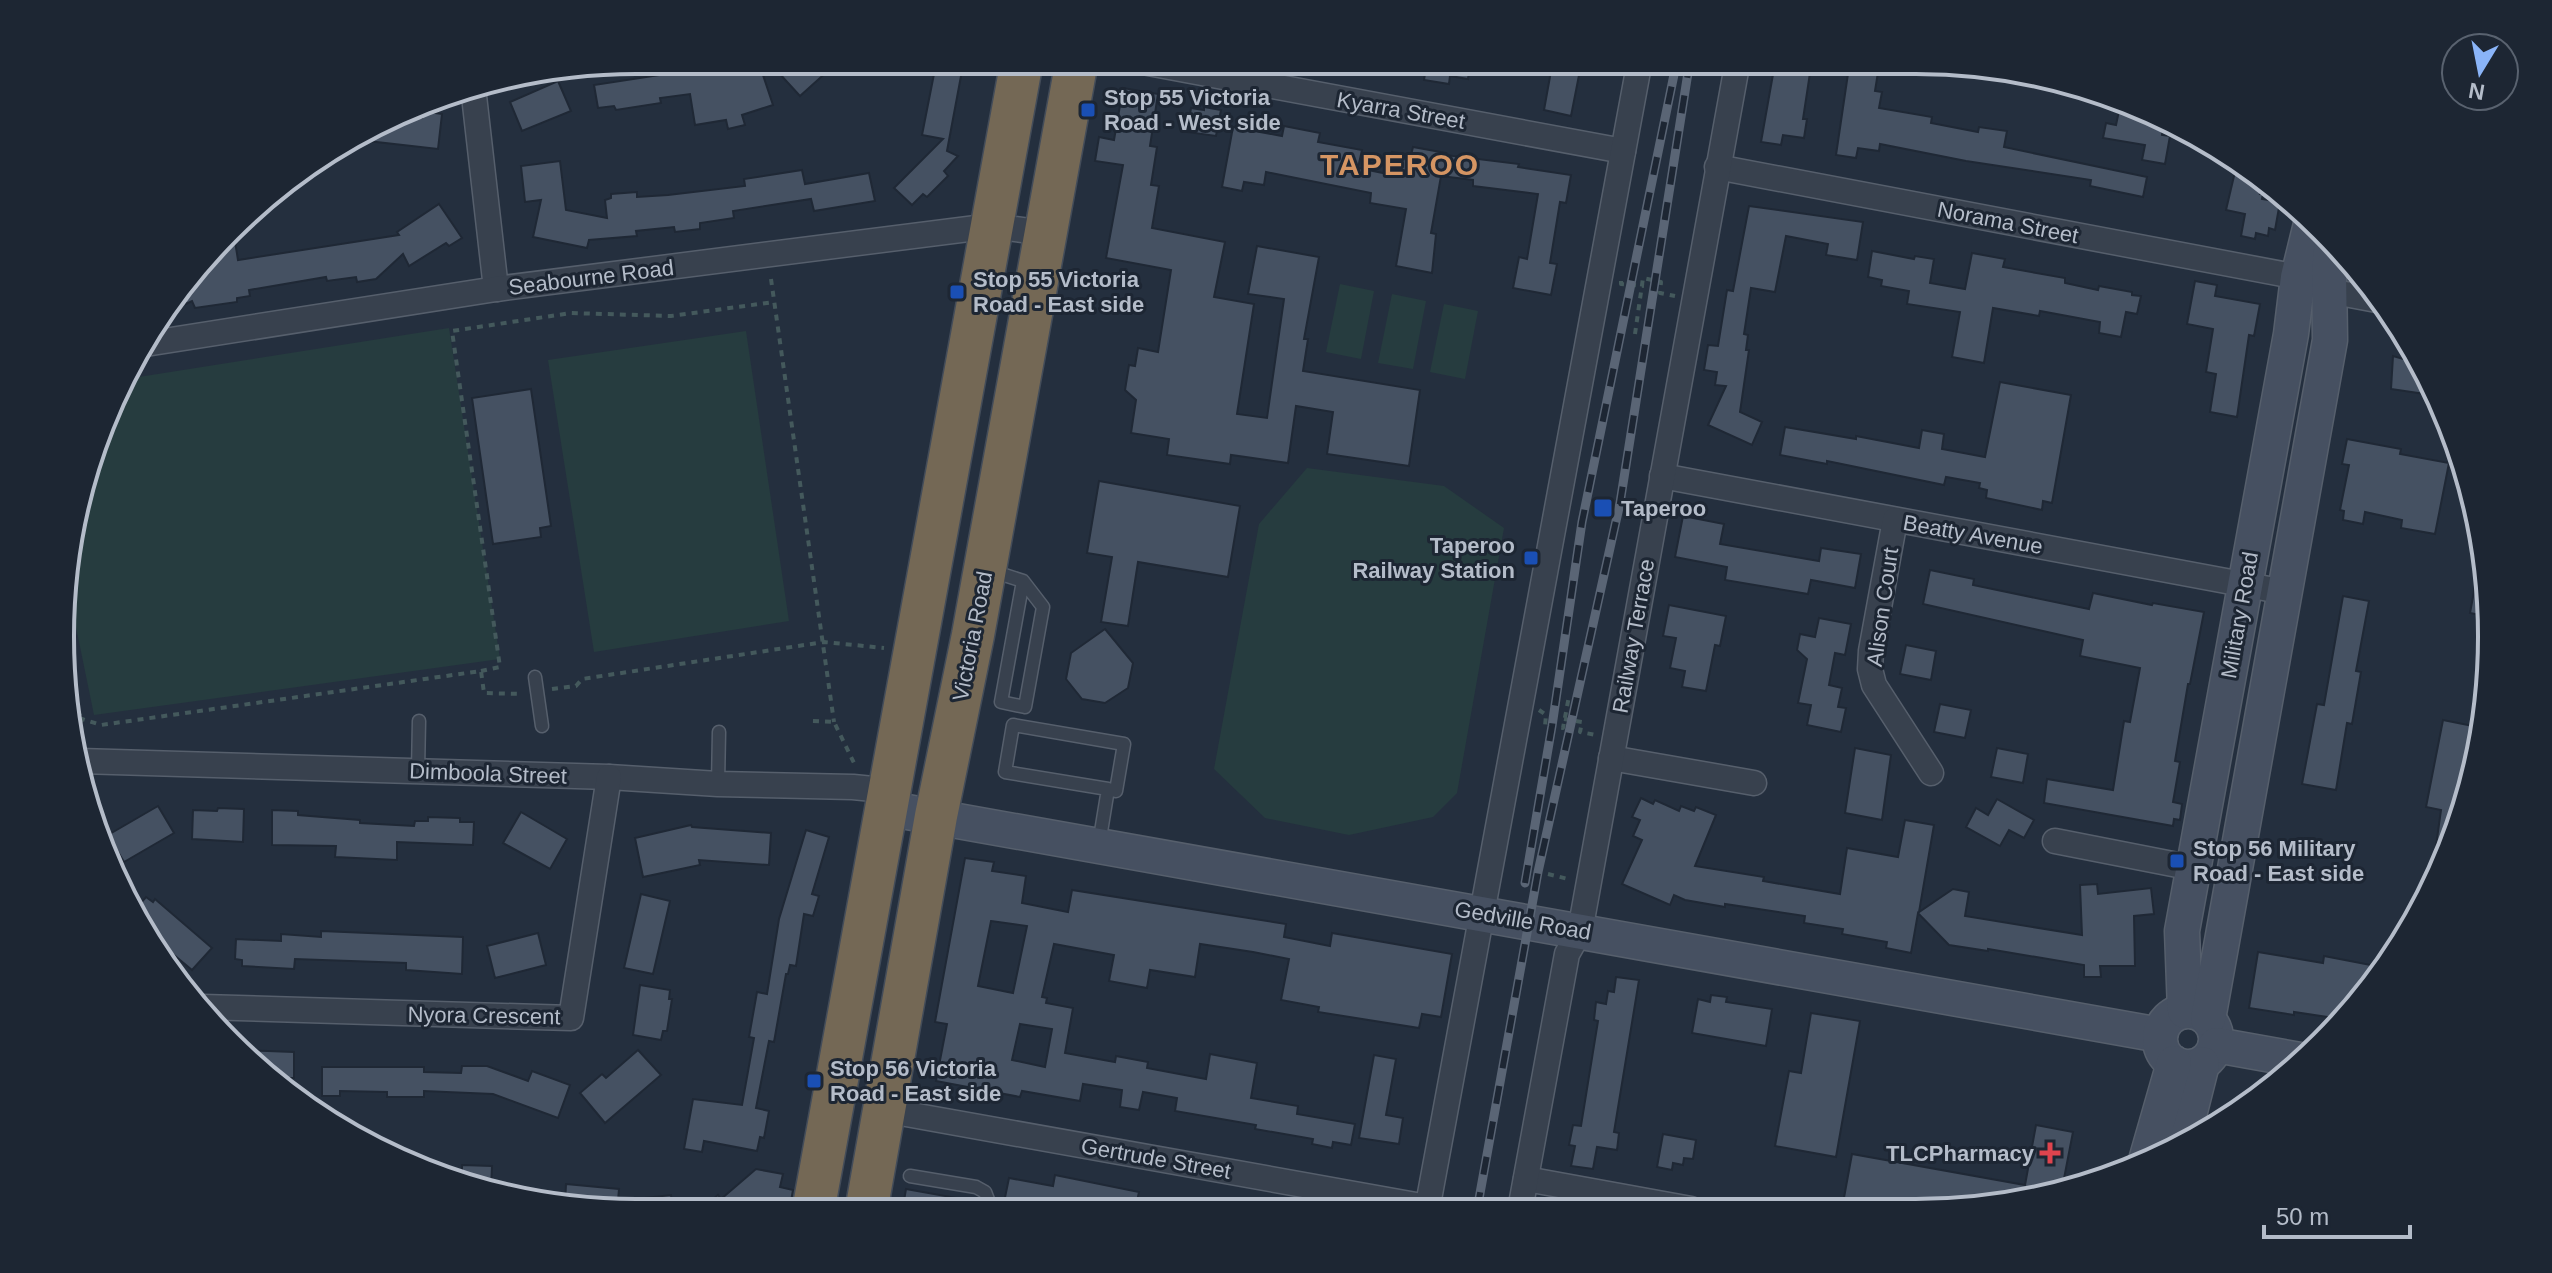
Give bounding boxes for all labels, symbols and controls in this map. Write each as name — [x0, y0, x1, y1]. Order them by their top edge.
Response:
north arrow — [2440, 32, 2520, 112]
text: N — [2467, 78, 2487, 105]
place label: Stop 55 Victoria Road - West side — [1104, 85, 1281, 135]
street label: Kyarra Street — [1335, 87, 1467, 134]
marker: Stop 55 Victoria Road - West side — [1079, 101, 1097, 119]
district label: TAPEROO — [1320, 148, 1480, 181]
street label: Norama Street — [1935, 197, 2081, 248]
street label: Seabourne Road — [507, 255, 675, 300]
place label: Stop 55 Victoria Road - East side — [973, 267, 1144, 317]
marker: Stop 55 Victoria Road - East side — [948, 283, 966, 301]
place label: Taperoo — [1621, 496, 1706, 521]
marker: Taperoo — [1592, 497, 1614, 519]
street label: Beatty Avenue — [1901, 510, 2045, 559]
place label: Taperoo Railway Station — [1352, 533, 1515, 583]
street label: Alison Court — [1862, 546, 1903, 668]
marker: Taperoo Railway Station — [1522, 549, 1540, 567]
street label: Military Road — [2216, 550, 2263, 680]
street label: Railway Terrace — [1608, 557, 1659, 715]
street label: Victoria Road — [948, 569, 997, 703]
street label: Dimboola Street — [409, 758, 567, 789]
place label: Stop 56 Military Road - East side — [2193, 836, 2364, 886]
marker: Stop 56 Military Road - East side — [2168, 852, 2186, 870]
street label: Gedville Road — [1453, 896, 1593, 945]
street label: Nyora Crescent — [407, 1002, 561, 1029]
place label: Stop 56 Victoria Road - East side — [830, 1056, 1001, 1106]
marker: Stop 56 Victoria Road - East side — [805, 1072, 823, 1090]
street label: Gertrude Street — [1079, 1133, 1233, 1184]
place label: TLCPharmacy — [1886, 1141, 2035, 1166]
marker: TLCPharmacy — [2041, 1144, 2059, 1162]
scale bar — [2264, 1189, 2410, 1239]
text: 50 m — [2276, 1203, 2329, 1230]

